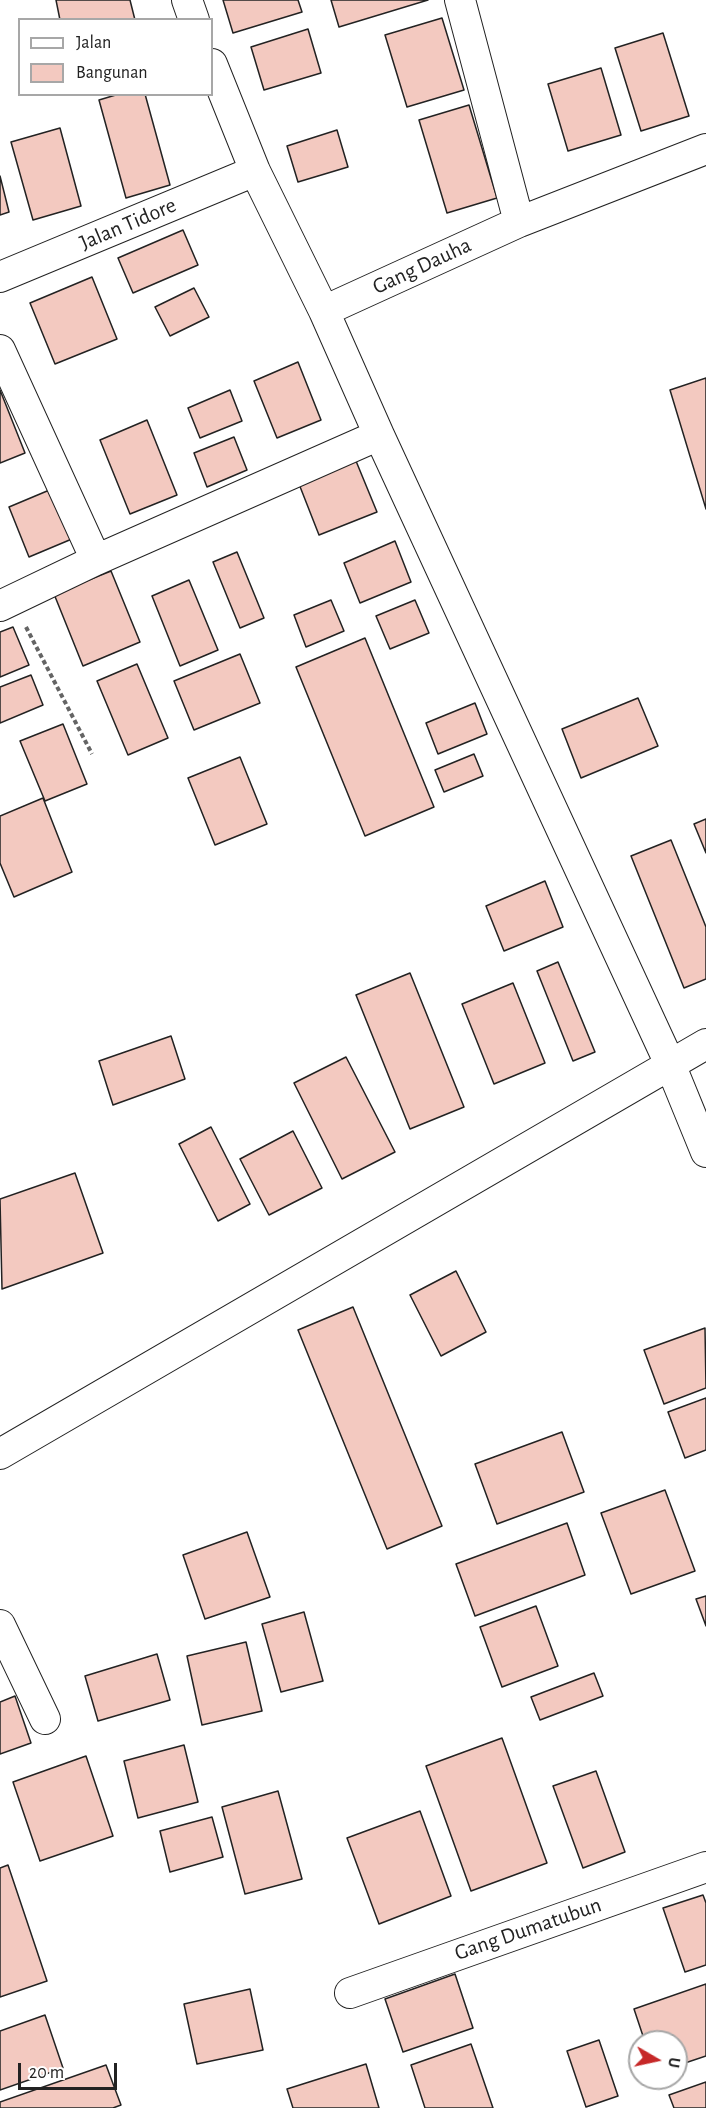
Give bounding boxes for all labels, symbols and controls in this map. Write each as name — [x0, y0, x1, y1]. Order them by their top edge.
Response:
legend — [18, 18, 213, 96]
text: Jalan — [76, 34, 111, 52]
text: Bangunan — [76, 64, 148, 82]
street label: Jalan Tidore — [76, 192, 180, 256]
street label: Gang Dauha — [368, 232, 476, 300]
street label: Gang Dumatubun — [451, 1892, 605, 1966]
north arrow — [628, 2030, 688, 2090]
scale bar — [21, 2051, 120, 2089]
text: U — [665, 2056, 683, 2069]
text: 20 m — [29, 2064, 64, 2082]

